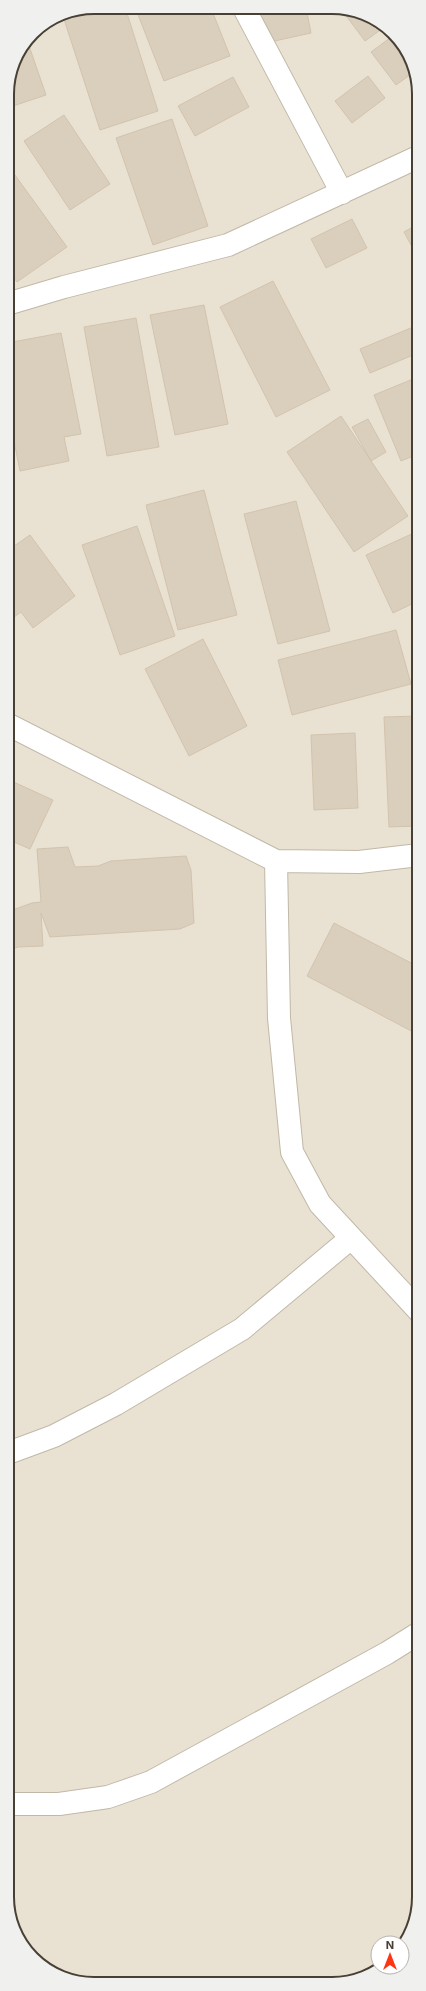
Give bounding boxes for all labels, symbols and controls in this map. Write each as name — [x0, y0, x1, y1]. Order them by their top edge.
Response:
north arrow — [370, 1935, 410, 1975]
text: N — [386, 1938, 394, 1952]

